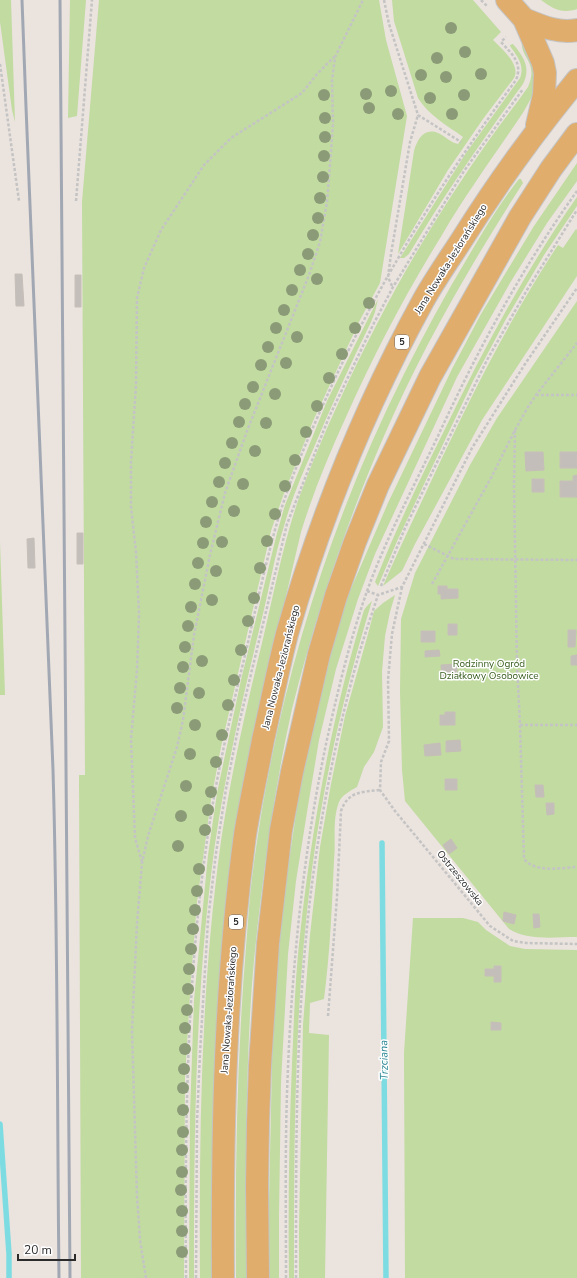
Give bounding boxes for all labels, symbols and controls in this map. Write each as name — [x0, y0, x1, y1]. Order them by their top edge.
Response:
street label: Jana Nowaka-Jeziorańskiego — [411, 201, 491, 318]
road number: 5 — [395, 335, 409, 349]
street label: Jana Nowaka-Jeziorańskiego — [259, 603, 303, 731]
park label: Rodzinny Ogród Działkowy Osobowice — [439, 657, 539, 683]
street label: Ostrzeszowska — [433, 847, 487, 909]
road number: 5 — [229, 915, 243, 929]
street label: Jana Nowaka-Jeziorańskiego — [218, 946, 240, 1075]
water label: Trzciana — [376, 1040, 392, 1080]
scale bar — [18, 1236, 75, 1262]
text: 20 m — [24, 1242, 52, 1258]

